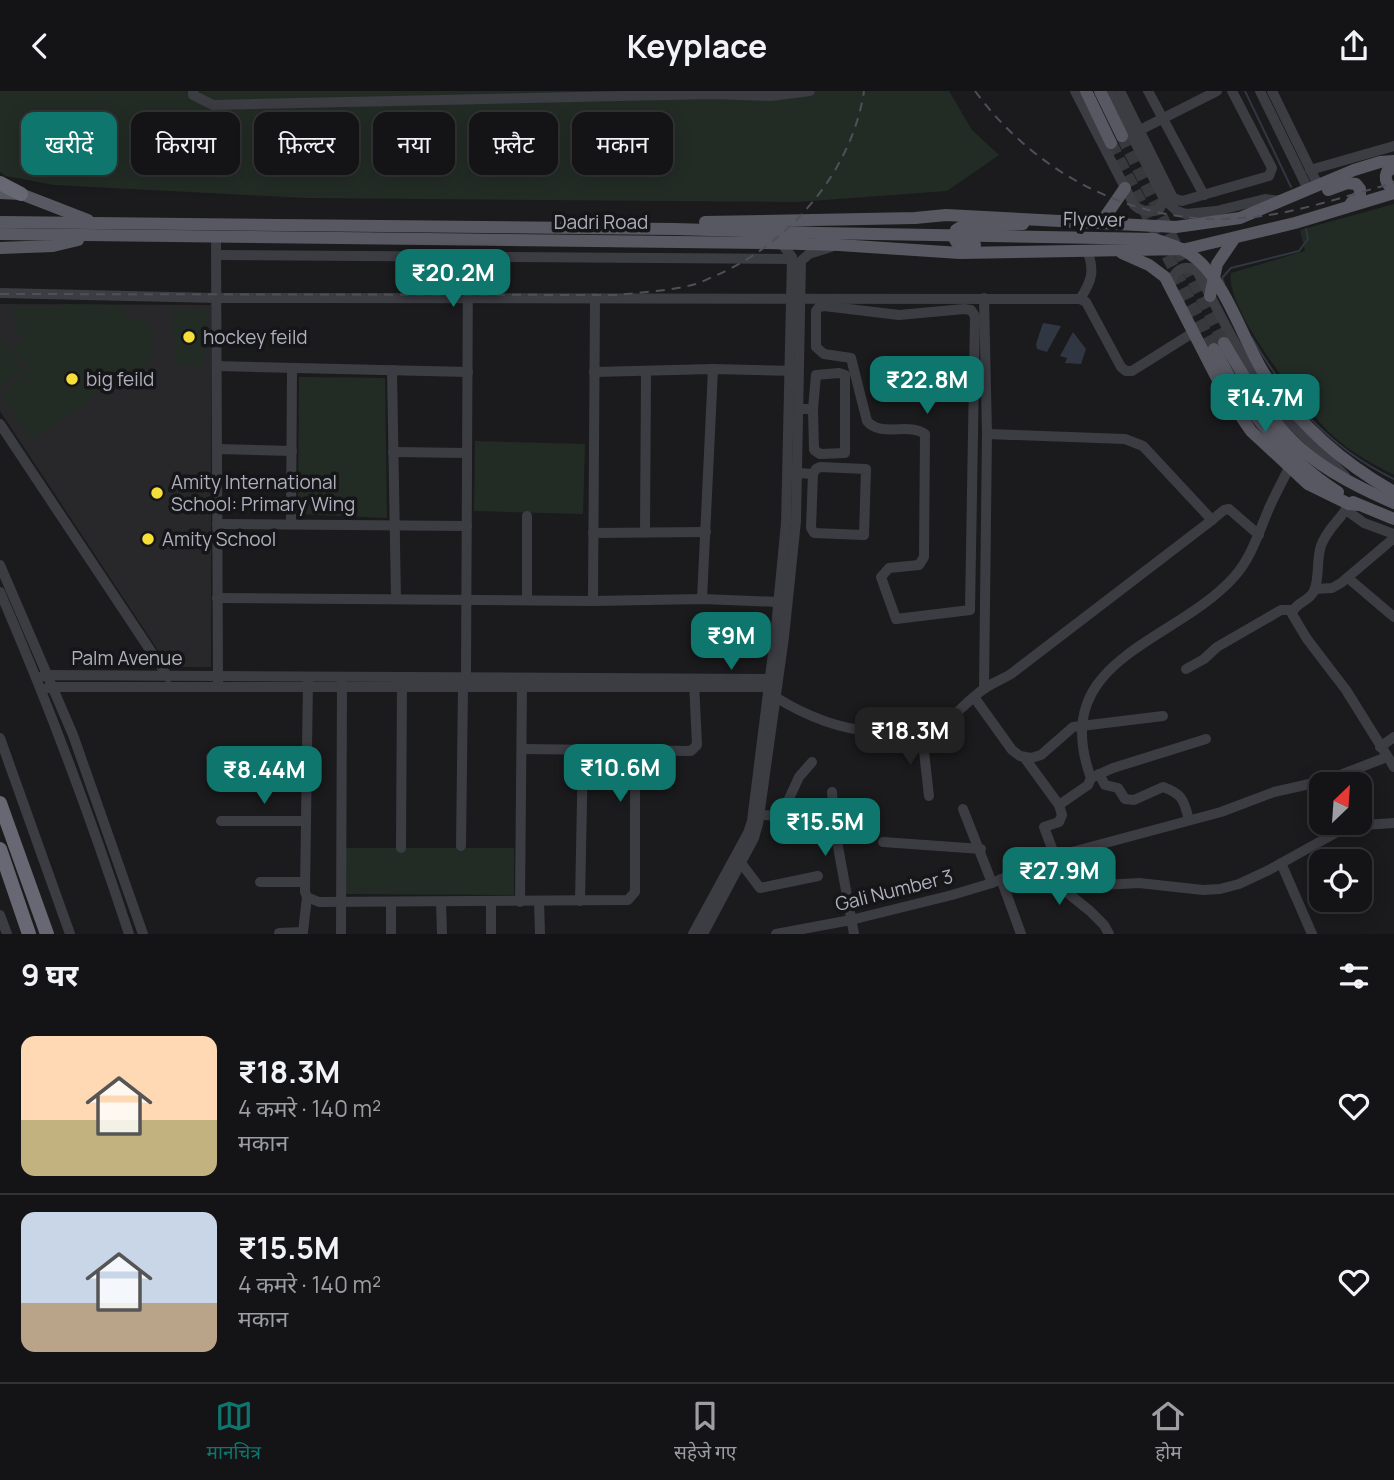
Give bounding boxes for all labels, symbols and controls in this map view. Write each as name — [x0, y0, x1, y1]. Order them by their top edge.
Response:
text: Keyplace — [627, 24, 767, 68]
icon: back — [21, 27, 59, 65]
icon: share — [1335, 27, 1373, 65]
chip: खरीदें — [21, 112, 117, 175]
chip: किराया — [131, 112, 240, 175]
chip: फ़िल्टर — [254, 112, 359, 175]
chip: नया — [373, 112, 455, 175]
chip: फ़्लैट — [469, 112, 558, 175]
chip: मकान — [572, 112, 673, 175]
street label: Flyover — [1063, 205, 1125, 233]
street label: Dadri Road — [554, 209, 648, 235]
pin: ₹20.2M — [396, 249, 510, 309]
text: ₹20.2M — [411, 256, 495, 288]
place label: hockey feild — [203, 324, 308, 350]
marker: hockey feild — [181, 329, 197, 345]
pin: ₹22.8M — [870, 357, 984, 416]
text: ₹22.8M — [886, 363, 968, 395]
place label: big feild — [86, 366, 154, 392]
marker: big feild — [64, 371, 80, 387]
pin: ₹14.7M — [1208, 375, 1322, 434]
text: ₹14.7M — [1227, 381, 1303, 413]
place label: Amity International School: Primary Wing — [171, 469, 355, 517]
marker: Amity International School: Primary Wing — [149, 485, 165, 501]
place label: Amity School — [162, 526, 276, 552]
marker: Amity School — [140, 531, 156, 547]
pin: ₹9M — [697, 613, 765, 672]
text: ₹9M — [707, 619, 755, 651]
street label: Palm Avenue — [72, 645, 182, 671]
pin: ₹18.3M — [853, 707, 967, 767]
text: ₹18.3M — [871, 714, 949, 746]
pin: ₹10.6M — [563, 745, 677, 804]
pin: ₹8.44M — [207, 747, 321, 806]
text: ₹10.6M — [580, 751, 660, 783]
text: ₹8.44M — [223, 753, 305, 785]
north arrow — [1309, 772, 1372, 835]
map controls — [1309, 772, 1372, 912]
pin: ₹15.5M — [768, 799, 882, 858]
text: ₹15.5M — [786, 805, 864, 837]
pin: ₹27.9M — [1002, 847, 1116, 907]
button: locate — [1309, 849, 1372, 912]
text: ₹27.9M — [1019, 854, 1099, 886]
street label: Gali Number 3 — [832, 863, 956, 917]
text: 9 घर — [21, 954, 78, 995]
icon: filters — [1335, 957, 1373, 995]
text: ₹18.3M — [238, 1051, 340, 1092]
icon: home — [77, 1064, 161, 1148]
icon: heart — [1335, 1087, 1373, 1125]
text: 4 कमरे · 140 m² — [238, 1092, 381, 1124]
text: मकान — [238, 1126, 288, 1158]
text: ₹15.5M — [238, 1227, 340, 1268]
icon: home — [77, 1240, 161, 1324]
icon: heart — [1335, 1263, 1373, 1301]
text: 4 कमरे · 140 m² — [238, 1268, 381, 1300]
text: मकान — [238, 1302, 288, 1334]
tab: मानचित्र — [207, 1397, 261, 1467]
tab: सहेजे गए — [674, 1397, 736, 1467]
tab: होम — [1149, 1397, 1187, 1467]

